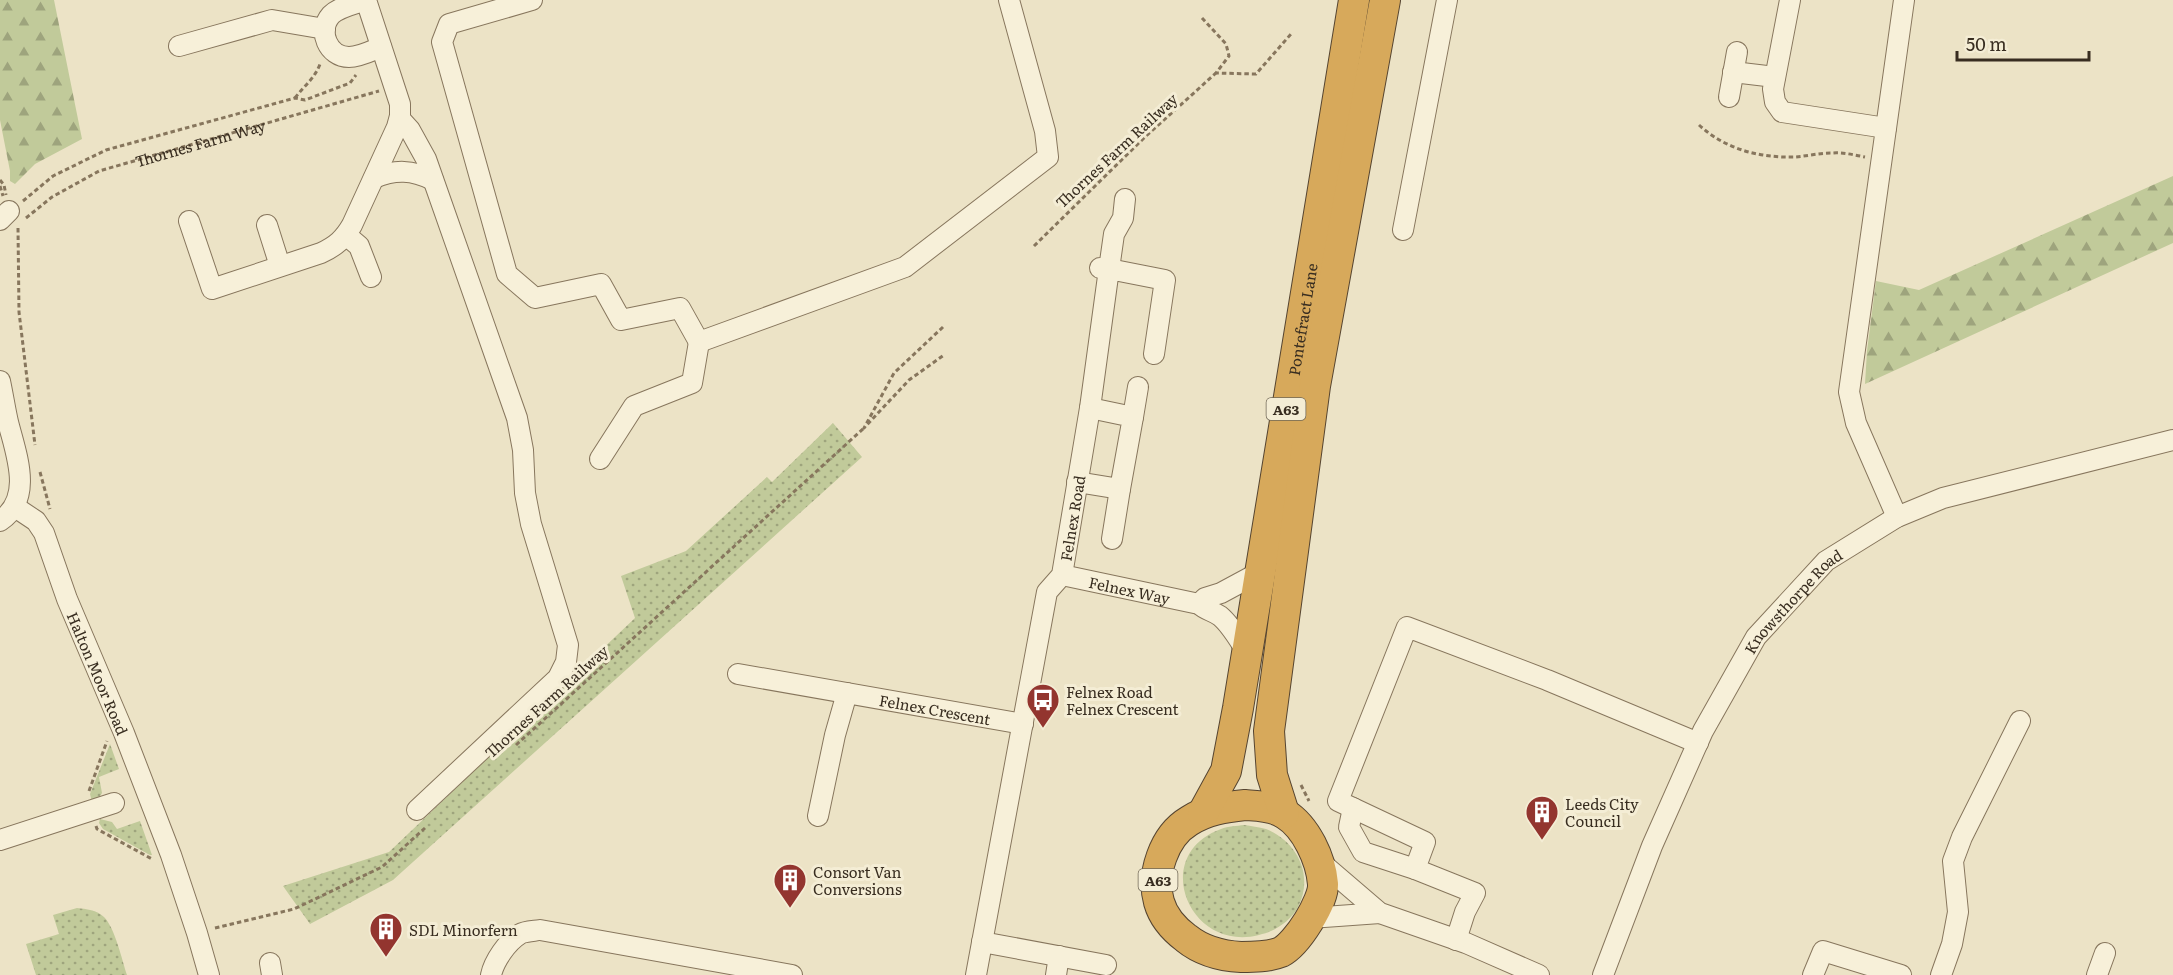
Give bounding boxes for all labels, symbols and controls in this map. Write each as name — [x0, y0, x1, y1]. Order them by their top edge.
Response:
scale bar — [1957, 24, 2089, 62]
text: 50 m — [1966, 30, 2007, 57]
street label: Thornes Farm Railway — [1050, 87, 1183, 213]
street label: Thornes Farm Way — [132, 113, 268, 172]
street label: Pontefract Lane — [1281, 261, 1322, 377]
road number: A63 — [1266, 398, 1306, 420]
street label: Felnex Road — [1053, 473, 1090, 563]
street label: Knowsthorpe Road — [1737, 542, 1846, 658]
street label: Felnex Way — [1087, 570, 1173, 609]
street label: Halton Moor Road — [62, 608, 135, 738]
street label: Thornes Farm Railway — [479, 639, 613, 763]
place label: Felnex Road Felnex Crescent — [1066, 680, 1179, 720]
bus stop icon: Felnex Road Felnex Crescent — [1025, 682, 1061, 729]
street label: Felnex Crescent — [877, 687, 992, 730]
place label: Leeds City Council — [1565, 792, 1639, 832]
building icon: Leeds City Council — [1524, 794, 1560, 841]
place label: Consort Van Conversions — [813, 860, 902, 900]
building icon: Consort Van Conversions — [772, 862, 808, 909]
road number: A63 — [1138, 869, 1178, 891]
building icon: SDL Minorfern — [368, 911, 404, 958]
place label: SDL Minorfern — [409, 918, 518, 941]

